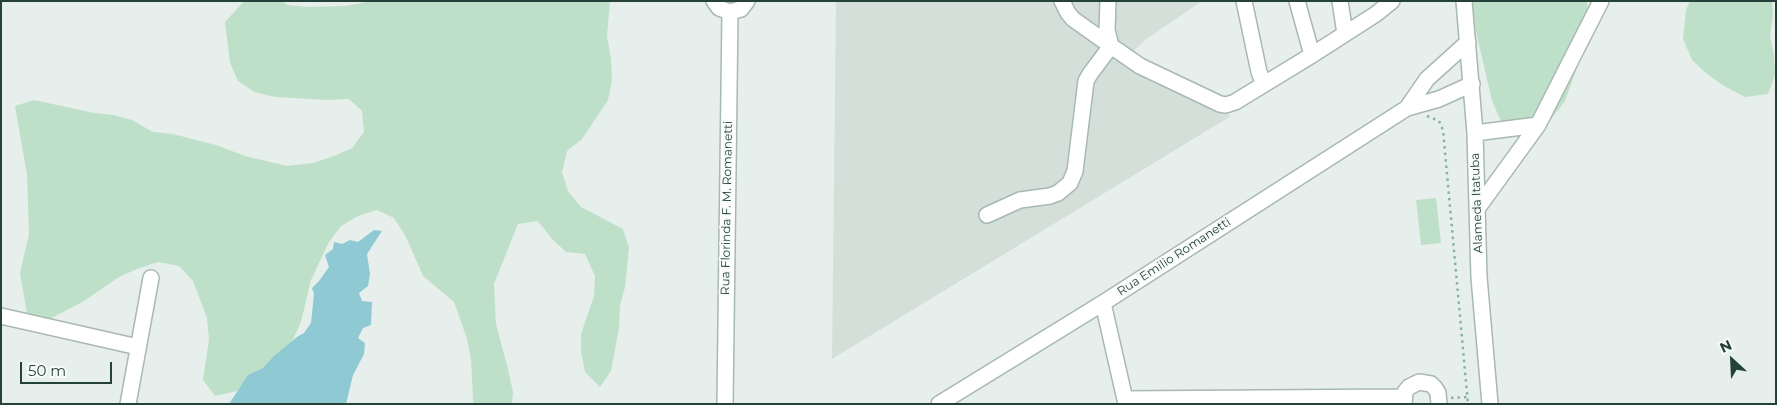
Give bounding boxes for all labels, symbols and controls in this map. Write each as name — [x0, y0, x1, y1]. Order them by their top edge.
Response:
street label: Rua Florinda F. M. Romanetti — [718, 121, 736, 295]
street label: Alameda Itatuba — [1468, 152, 1486, 254]
street label: Rua Emilio Romanetti — [1115, 215, 1233, 299]
north arrow — [1707, 335, 1757, 385]
text: N — [1717, 336, 1735, 357]
scale bar — [22, 352, 115, 384]
text: 50 m — [28, 361, 66, 380]

